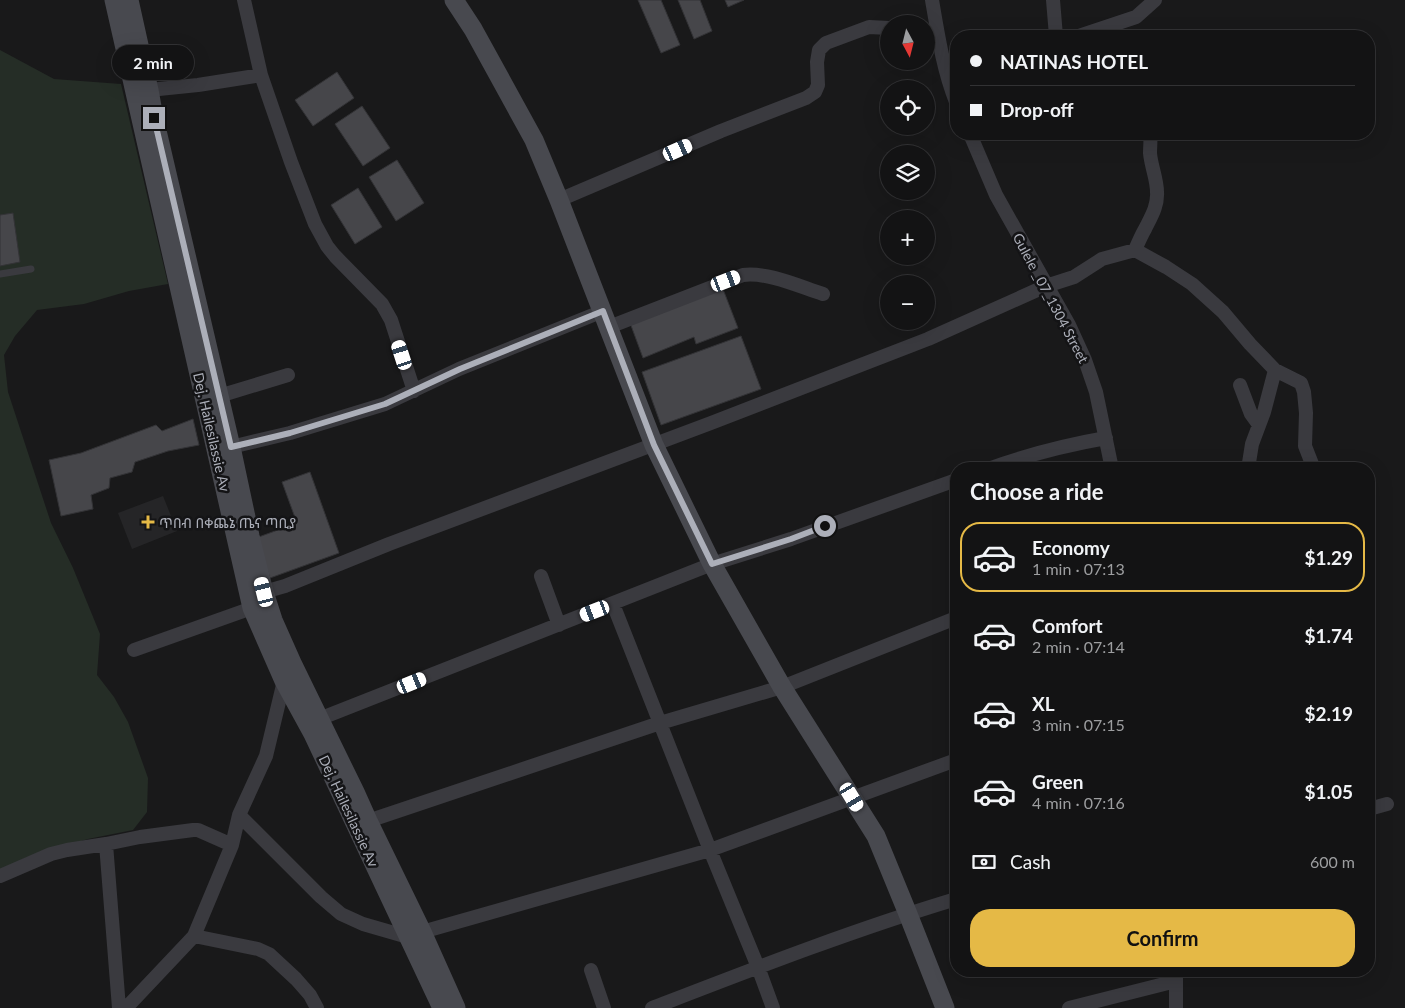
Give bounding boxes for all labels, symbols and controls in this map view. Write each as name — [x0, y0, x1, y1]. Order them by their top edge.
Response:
north arrow — [880, 15, 935, 70]
map controls — [880, 15, 935, 330]
callout: 2 min — [113, 46, 195, 80]
text: NATINAS HOTEL — [1000, 50, 1148, 73]
text: 2 min — [133, 53, 173, 72]
button: locate — [880, 80, 935, 135]
text: Drop-off — [1000, 98, 1074, 121]
route end — [143, 107, 165, 129]
car — [661, 137, 694, 163]
button: layers — [880, 145, 935, 200]
button: + — [880, 210, 935, 265]
street label: Gulele _07_1304 Street — [1009, 230, 1093, 366]
car — [709, 269, 742, 293]
button: − — [880, 275, 935, 330]
car — [390, 338, 413, 372]
street label: Dej. Hailesilassie Av — [190, 371, 234, 494]
text: Choose a ride — [970, 478, 1104, 505]
place label: ጥበብ በቀጨኔ ጤና ጣቢያ — [159, 514, 296, 531]
marker: ጥበብ በቀጨኔ ጤና ጣቢያ — [141, 515, 155, 529]
route start — [814, 515, 836, 537]
icon: car — [972, 535, 1017, 580]
text: Economy — [1032, 536, 1110, 559]
text: $1.29 — [1304, 546, 1353, 569]
text: 1 min · 07:13 — [1032, 559, 1125, 578]
car — [253, 576, 274, 608]
car — [578, 599, 611, 623]
icon: car — [972, 613, 1017, 658]
text: Comfort — [1032, 614, 1103, 637]
text: $1.74 — [1304, 624, 1353, 647]
text: 2 min · 07:14 — [1032, 637, 1125, 656]
car — [395, 670, 428, 696]
icon: car — [972, 691, 1017, 736]
text: XL — [1032, 692, 1055, 715]
text: $2.19 — [1304, 702, 1353, 725]
text: 3 min · 07:15 — [1032, 715, 1125, 734]
street label: Dej. Hailesilassie Av — [316, 752, 383, 870]
icon: car — [972, 769, 1017, 814]
text: Green — [1032, 770, 1083, 793]
car — [837, 780, 866, 814]
text: $1.05 — [1304, 780, 1353, 803]
text: 4 min · 07:16 — [1032, 793, 1125, 812]
icon: cash — [970, 848, 998, 876]
text: Cash — [1010, 850, 1051, 873]
text: 600 m — [1310, 852, 1355, 871]
button: Confirm — [970, 909, 1355, 967]

